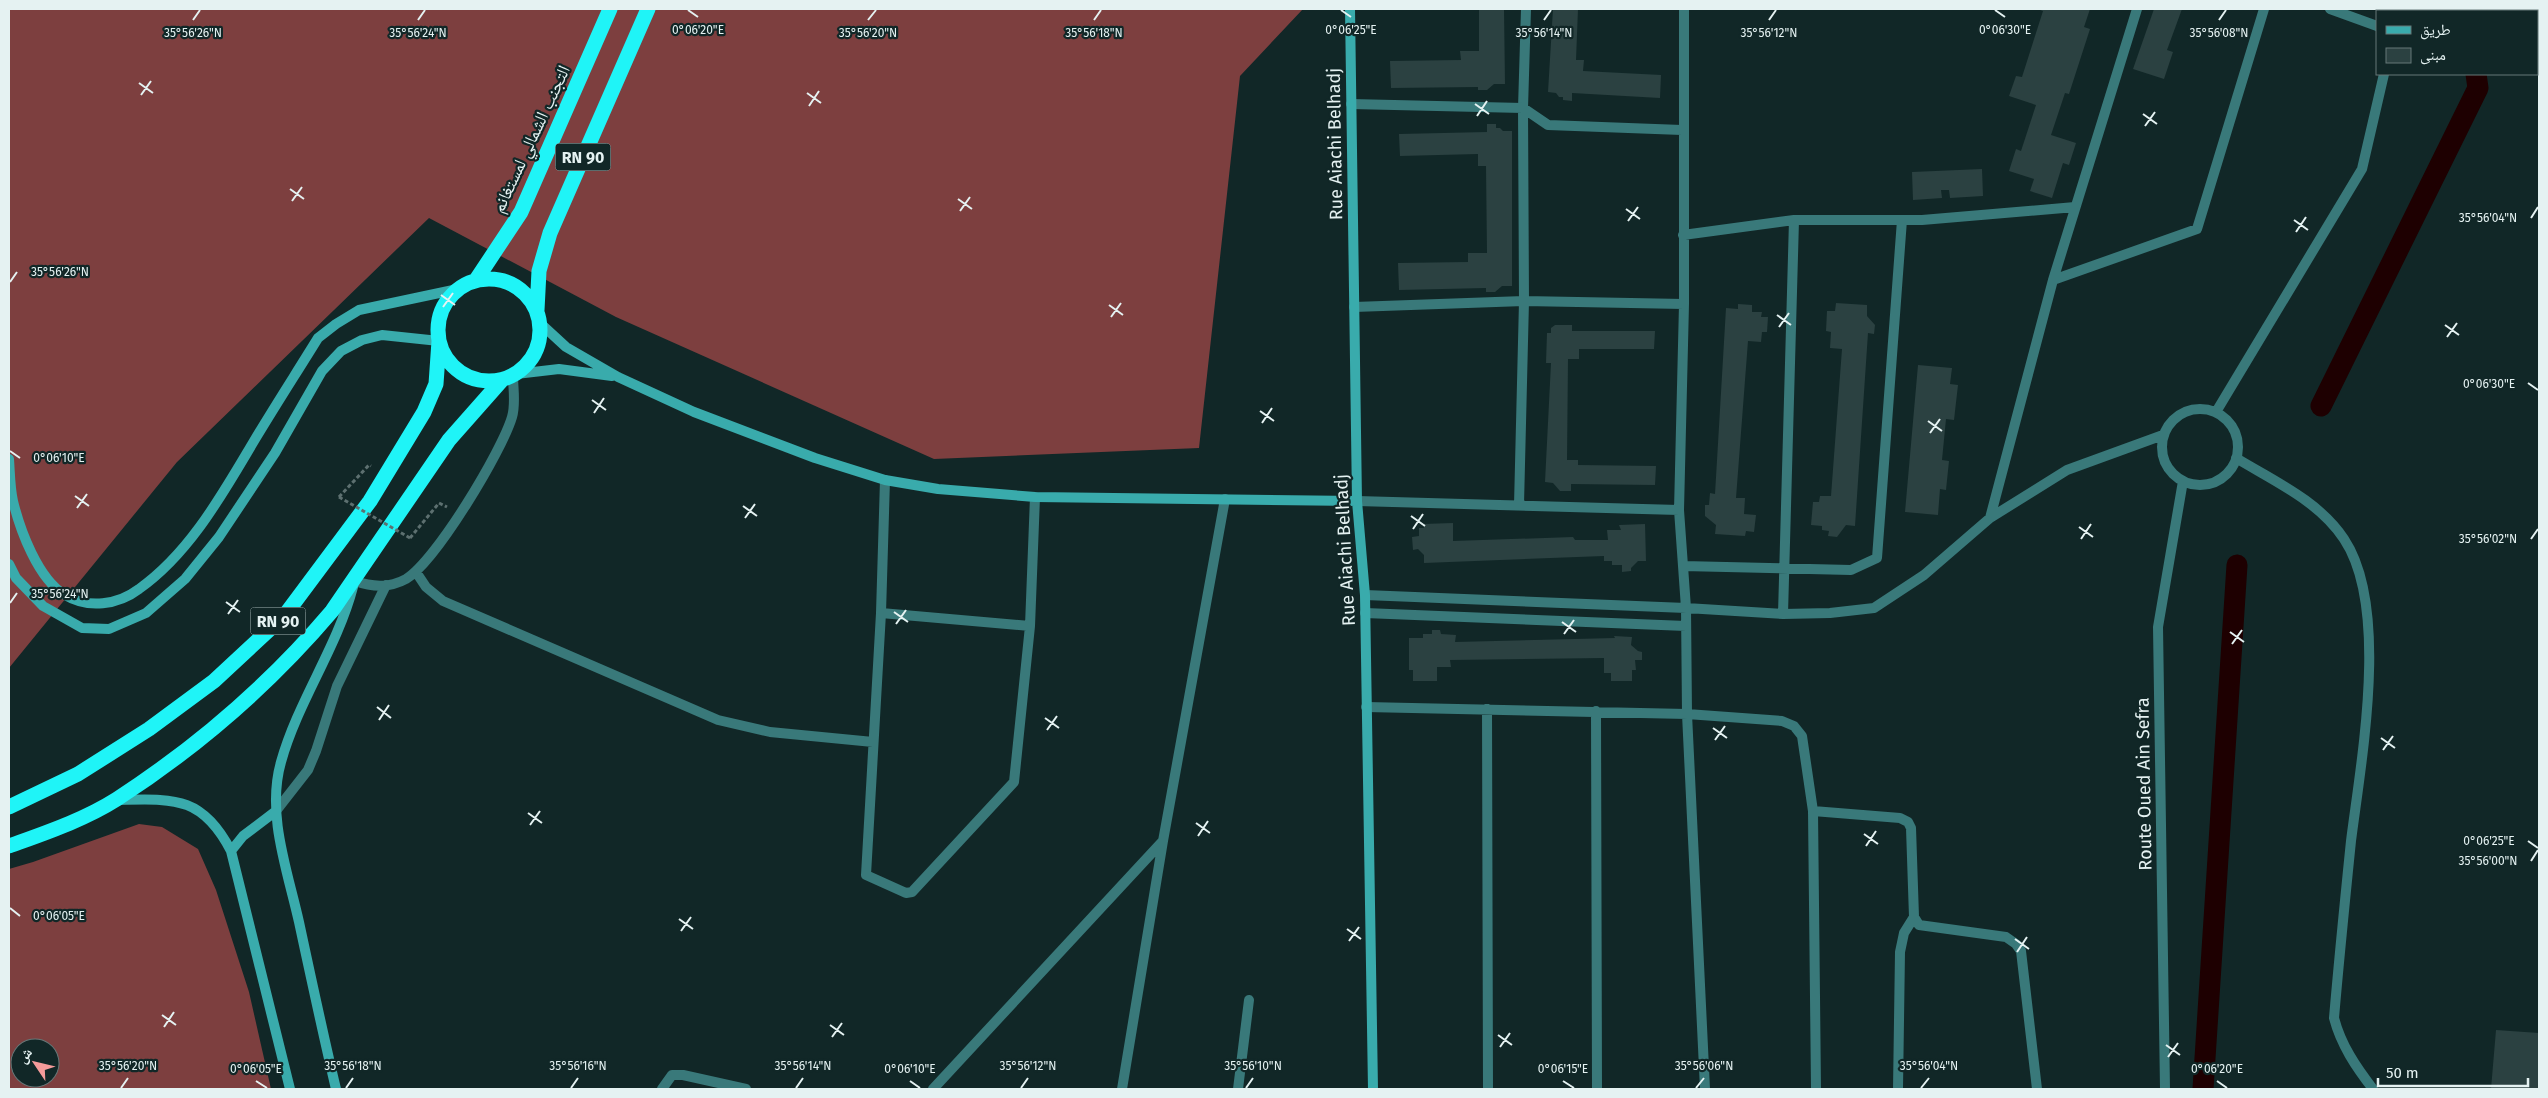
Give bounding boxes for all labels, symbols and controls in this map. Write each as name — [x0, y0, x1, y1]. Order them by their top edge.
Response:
legend — [2376, 10, 2538, 75]
text: طريق — [2420, 21, 2451, 40]
text: 0°06'20"E — [672, 23, 724, 37]
text: 0°06'25"E — [1325, 23, 1377, 37]
text: 0°06'30"E — [1979, 23, 2031, 37]
text: 35°56'26"N — [164, 26, 222, 40]
text: 35°56'24"N — [389, 26, 447, 40]
text: 35°56'20"N — [839, 26, 897, 40]
text: 35°56'18"N — [1065, 26, 1123, 40]
text: 35°56'14"N — [1516, 26, 1572, 40]
text: 35°56'12"N — [1740, 26, 1798, 40]
text: 35°56'08"N — [2190, 26, 2248, 40]
text: مبنى — [2420, 46, 2446, 65]
street label: التجنب الشمالي لمستغانم — [487, 62, 578, 218]
street label: Rue Aiachi Belhadj — [1323, 68, 1347, 220]
road number: RN 90 — [556, 144, 610, 170]
text: 35°56'04"N — [2459, 211, 2517, 225]
text: 35°56'26"N — [31, 265, 89, 279]
text: 0°06'30"E — [2463, 377, 2515, 391]
text: 0°06'10"E — [33, 451, 85, 465]
street label: Rue Aiachi Belhadj — [1330, 473, 1360, 627]
text: 35°56'02"N — [2459, 532, 2517, 546]
text: 35°56'24"N — [31, 587, 89, 601]
road number: RN 90 — [250, 608, 306, 634]
street label: Route Oued Ain Sefra — [2131, 697, 2157, 871]
text: 0°06'25"E — [2463, 834, 2515, 848]
text: 35°56'00"N — [2458, 854, 2518, 868]
text: 0°06'05"E — [33, 909, 85, 923]
north arrow — [10, 1038, 60, 1088]
text: ش — [14, 1045, 36, 1067]
scale bar — [2378, 1056, 2528, 1088]
text: 35°56'20"N — [99, 1059, 157, 1073]
text: 35°56'18"N — [324, 1059, 382, 1073]
text: 35°56'16"N — [549, 1059, 607, 1073]
text: 35°56'14"N — [775, 1059, 831, 1073]
text: 35°56'12"N — [999, 1059, 1057, 1073]
text: 35°56'10"N — [1224, 1059, 1282, 1073]
text: 35°56'06"N — [1675, 1059, 1733, 1073]
text: 35°56'04"N — [1900, 1059, 1958, 1073]
text: 0°06'05"E — [230, 1062, 282, 1076]
text: 0°06'10"E — [884, 1062, 936, 1076]
text: 0°06'15"E — [1538, 1062, 1588, 1076]
text: 0°06'20"E — [2191, 1062, 2243, 1076]
text: 50 m — [2386, 1064, 2419, 1082]

